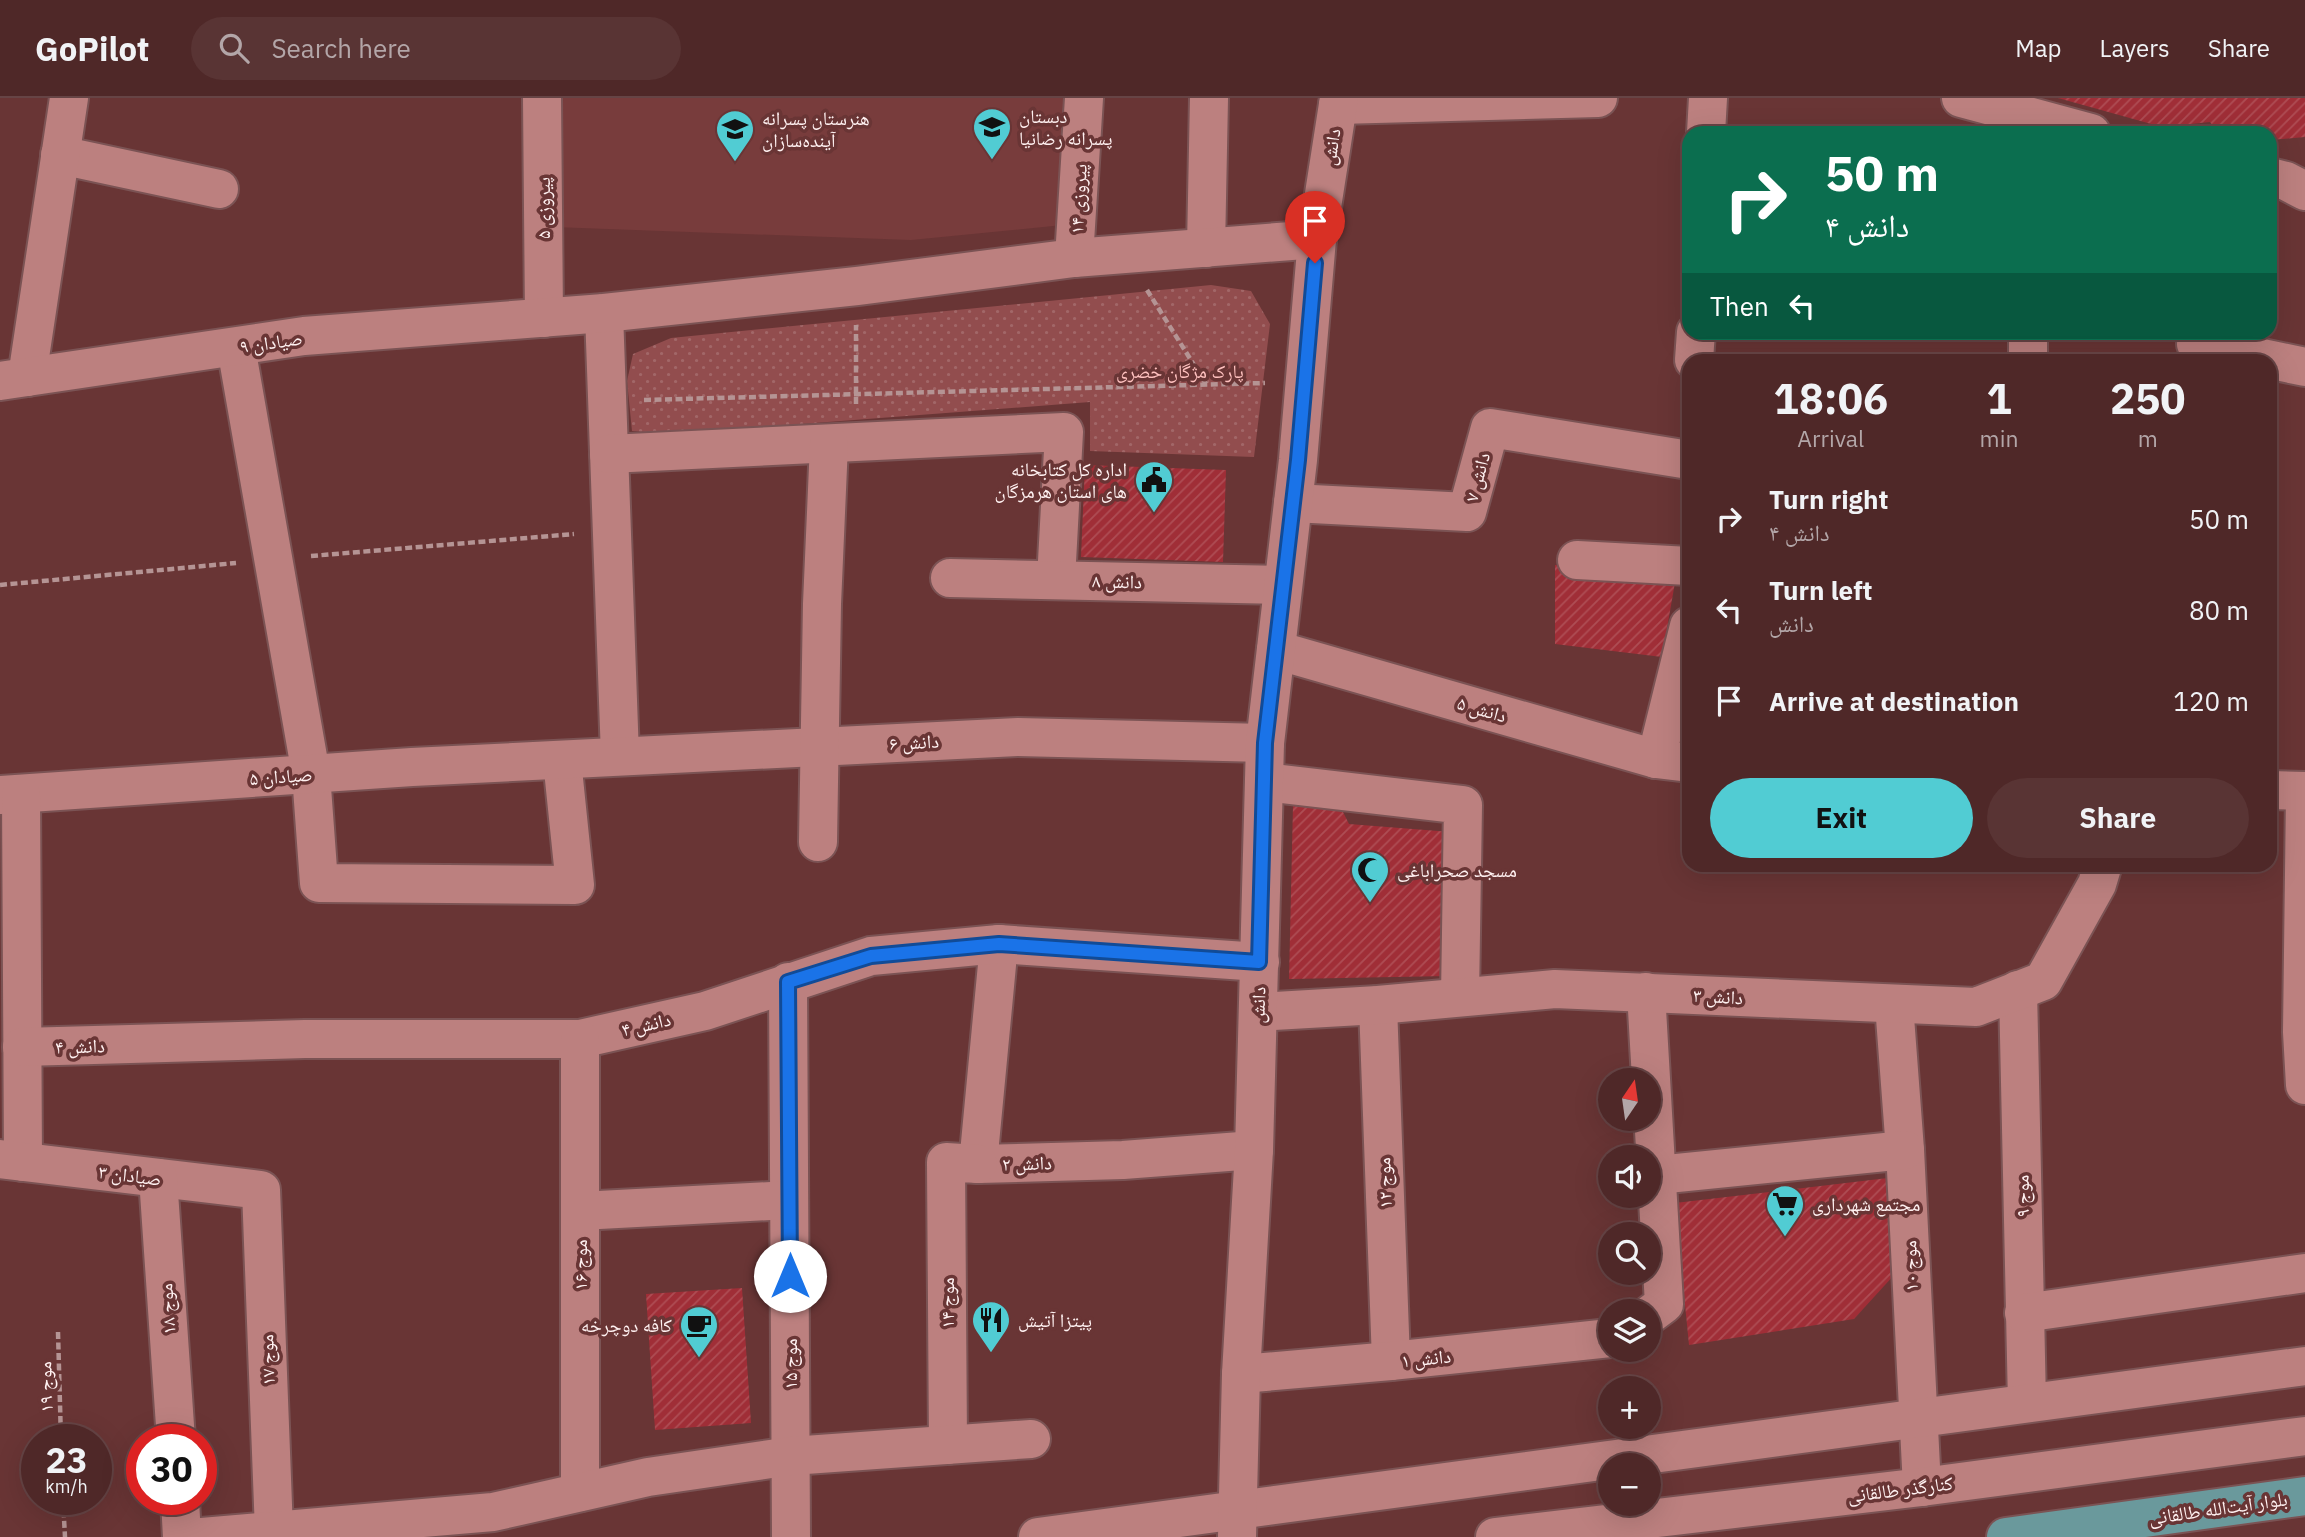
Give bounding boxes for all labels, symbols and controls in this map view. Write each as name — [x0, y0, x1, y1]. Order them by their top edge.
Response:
search box — [191, 17, 681, 80]
text: GoPilot — [35, 27, 149, 70]
icon: search — [215, 29, 253, 67]
text: Search here — [271, 31, 411, 65]
text: Map — [2015, 32, 2062, 64]
text: Layers — [2100, 32, 2170, 64]
text: Share — [2208, 32, 2270, 64]
place label: دبستان پسرانه رضانیا — [1019, 104, 1113, 150]
place label: هنرستان پسرانه آینده‌سازان — [762, 106, 870, 152]
school or university icon: دبستان پسرانه رضانیا — [971, 106, 1013, 161]
school or university icon: هنرستان پسرانه آینده‌سازان — [714, 108, 756, 163]
street label: دانش — [1316, 127, 1346, 167]
text: 50 m — [1825, 141, 1939, 204]
icon: right — [1710, 154, 1801, 245]
street label: پیروزی ۱۴ — [1064, 163, 1092, 235]
street label: پیروزی ۵ — [531, 177, 555, 239]
pin — [1285, 191, 1345, 263]
icon: arrive — [1296, 202, 1334, 240]
text: دانش ۴ — [1825, 204, 1909, 246]
icon: left — [1783, 287, 1821, 325]
text: Then — [1710, 289, 1769, 323]
street label: صیادان ۹ — [238, 326, 304, 358]
park label: پارک مژگان خضری — [1116, 359, 1244, 383]
text: 18:06 — [1773, 371, 1888, 426]
text: 1 — [1986, 371, 2012, 426]
text: 250 — [2110, 371, 2186, 426]
text: Arrival — [1797, 423, 1864, 453]
text: min — [1980, 423, 2018, 453]
text: m — [2138, 423, 2158, 453]
street label: دانش ۷ — [1459, 450, 1495, 504]
place label: اداره کل کتابخانه های استان هرمزگان — [995, 457, 1127, 503]
public building icon: اداره کل کتابخانه های استان هرمزگان — [1133, 459, 1175, 514]
text: Turn right — [1769, 482, 1888, 516]
icon: right — [1710, 500, 1748, 538]
text: 50 m — [2189, 502, 2249, 536]
text: دانش ۴ — [1769, 517, 1829, 547]
street label: دانش ۸ — [1092, 569, 1142, 593]
text: Turn left — [1769, 573, 1872, 607]
icon: left — [1710, 591, 1748, 629]
text: 80 m — [2189, 593, 2249, 627]
text: دانش — [1769, 608, 1814, 638]
icon: arrive — [1710, 682, 1748, 720]
text: Arrive at destination — [1769, 684, 2019, 718]
text: 120 m — [2173, 684, 2249, 718]
street label: دانش ۵ — [1455, 691, 1509, 727]
street label: دانش ۶ — [888, 729, 940, 755]
street label: صیادان ۵ — [249, 762, 313, 790]
button: Exit — [1710, 778, 1973, 858]
button: Share — [1987, 778, 2249, 858]
mosque icon: مسجد صحراباغی — [1349, 849, 1391, 904]
place label: مسجد صحراباغی — [1397, 858, 1517, 882]
street label: دانش ۳ — [1692, 983, 1744, 1009]
street label: دانش — [1245, 986, 1271, 1024]
street label: دانش ۴ — [619, 1007, 673, 1041]
street label: دانش ۴ — [55, 1033, 106, 1059]
north arrow — [1598, 1068, 1661, 1130]
map controls — [1598, 1068, 1661, 1516]
button: sound — [1598, 1145, 1661, 1208]
street label: دانش ۲ — [1002, 1150, 1053, 1176]
street label: موج ۱۲ — [1371, 1157, 1397, 1209]
street label: صیادان ۳ — [97, 1159, 163, 1191]
street label: موج ۹ — [2010, 1174, 2034, 1218]
supermarket icon: مجتمع شهرداری — [1764, 1183, 1806, 1238]
place label: مجتمع شهرداری — [1812, 1192, 1920, 1217]
button: search — [1598, 1222, 1661, 1285]
street label: موج ۱۶ — [568, 1239, 592, 1291]
position arrow — [753, 1239, 827, 1313]
street label: موج ۱۰ — [1897, 1240, 1923, 1292]
street label: موج ۱۴ — [935, 1277, 959, 1329]
street label: موج ۱۸ — [153, 1283, 181, 1335]
restaurant icon: پیتزا آتیش — [970, 1299, 1012, 1354]
button: layers — [1598, 1299, 1661, 1362]
cafe icon: کافه دوچرخه — [678, 1304, 720, 1359]
place label: پیتزا آتیش — [1018, 1308, 1092, 1332]
place label: کافه دوچرخه — [581, 1313, 672, 1337]
street label: موج ۱۷ — [254, 1334, 280, 1386]
street label: موج ۱۵ — [778, 1338, 802, 1390]
street label: دانش ۱ — [1400, 1343, 1452, 1373]
street label: موج ۱۹ — [32, 1361, 58, 1413]
button: + — [1598, 1376, 1661, 1439]
speed limit sign: 30 — [126, 1424, 217, 1515]
text: 23 — [45, 1437, 88, 1483]
button: − — [1598, 1453, 1661, 1516]
street label: کنارگذر طالقانی — [1846, 1471, 1954, 1507]
text: km/h — [45, 1475, 88, 1498]
street label: بلوار آیت‌الله طالقانی — [2147, 1486, 2289, 1530]

